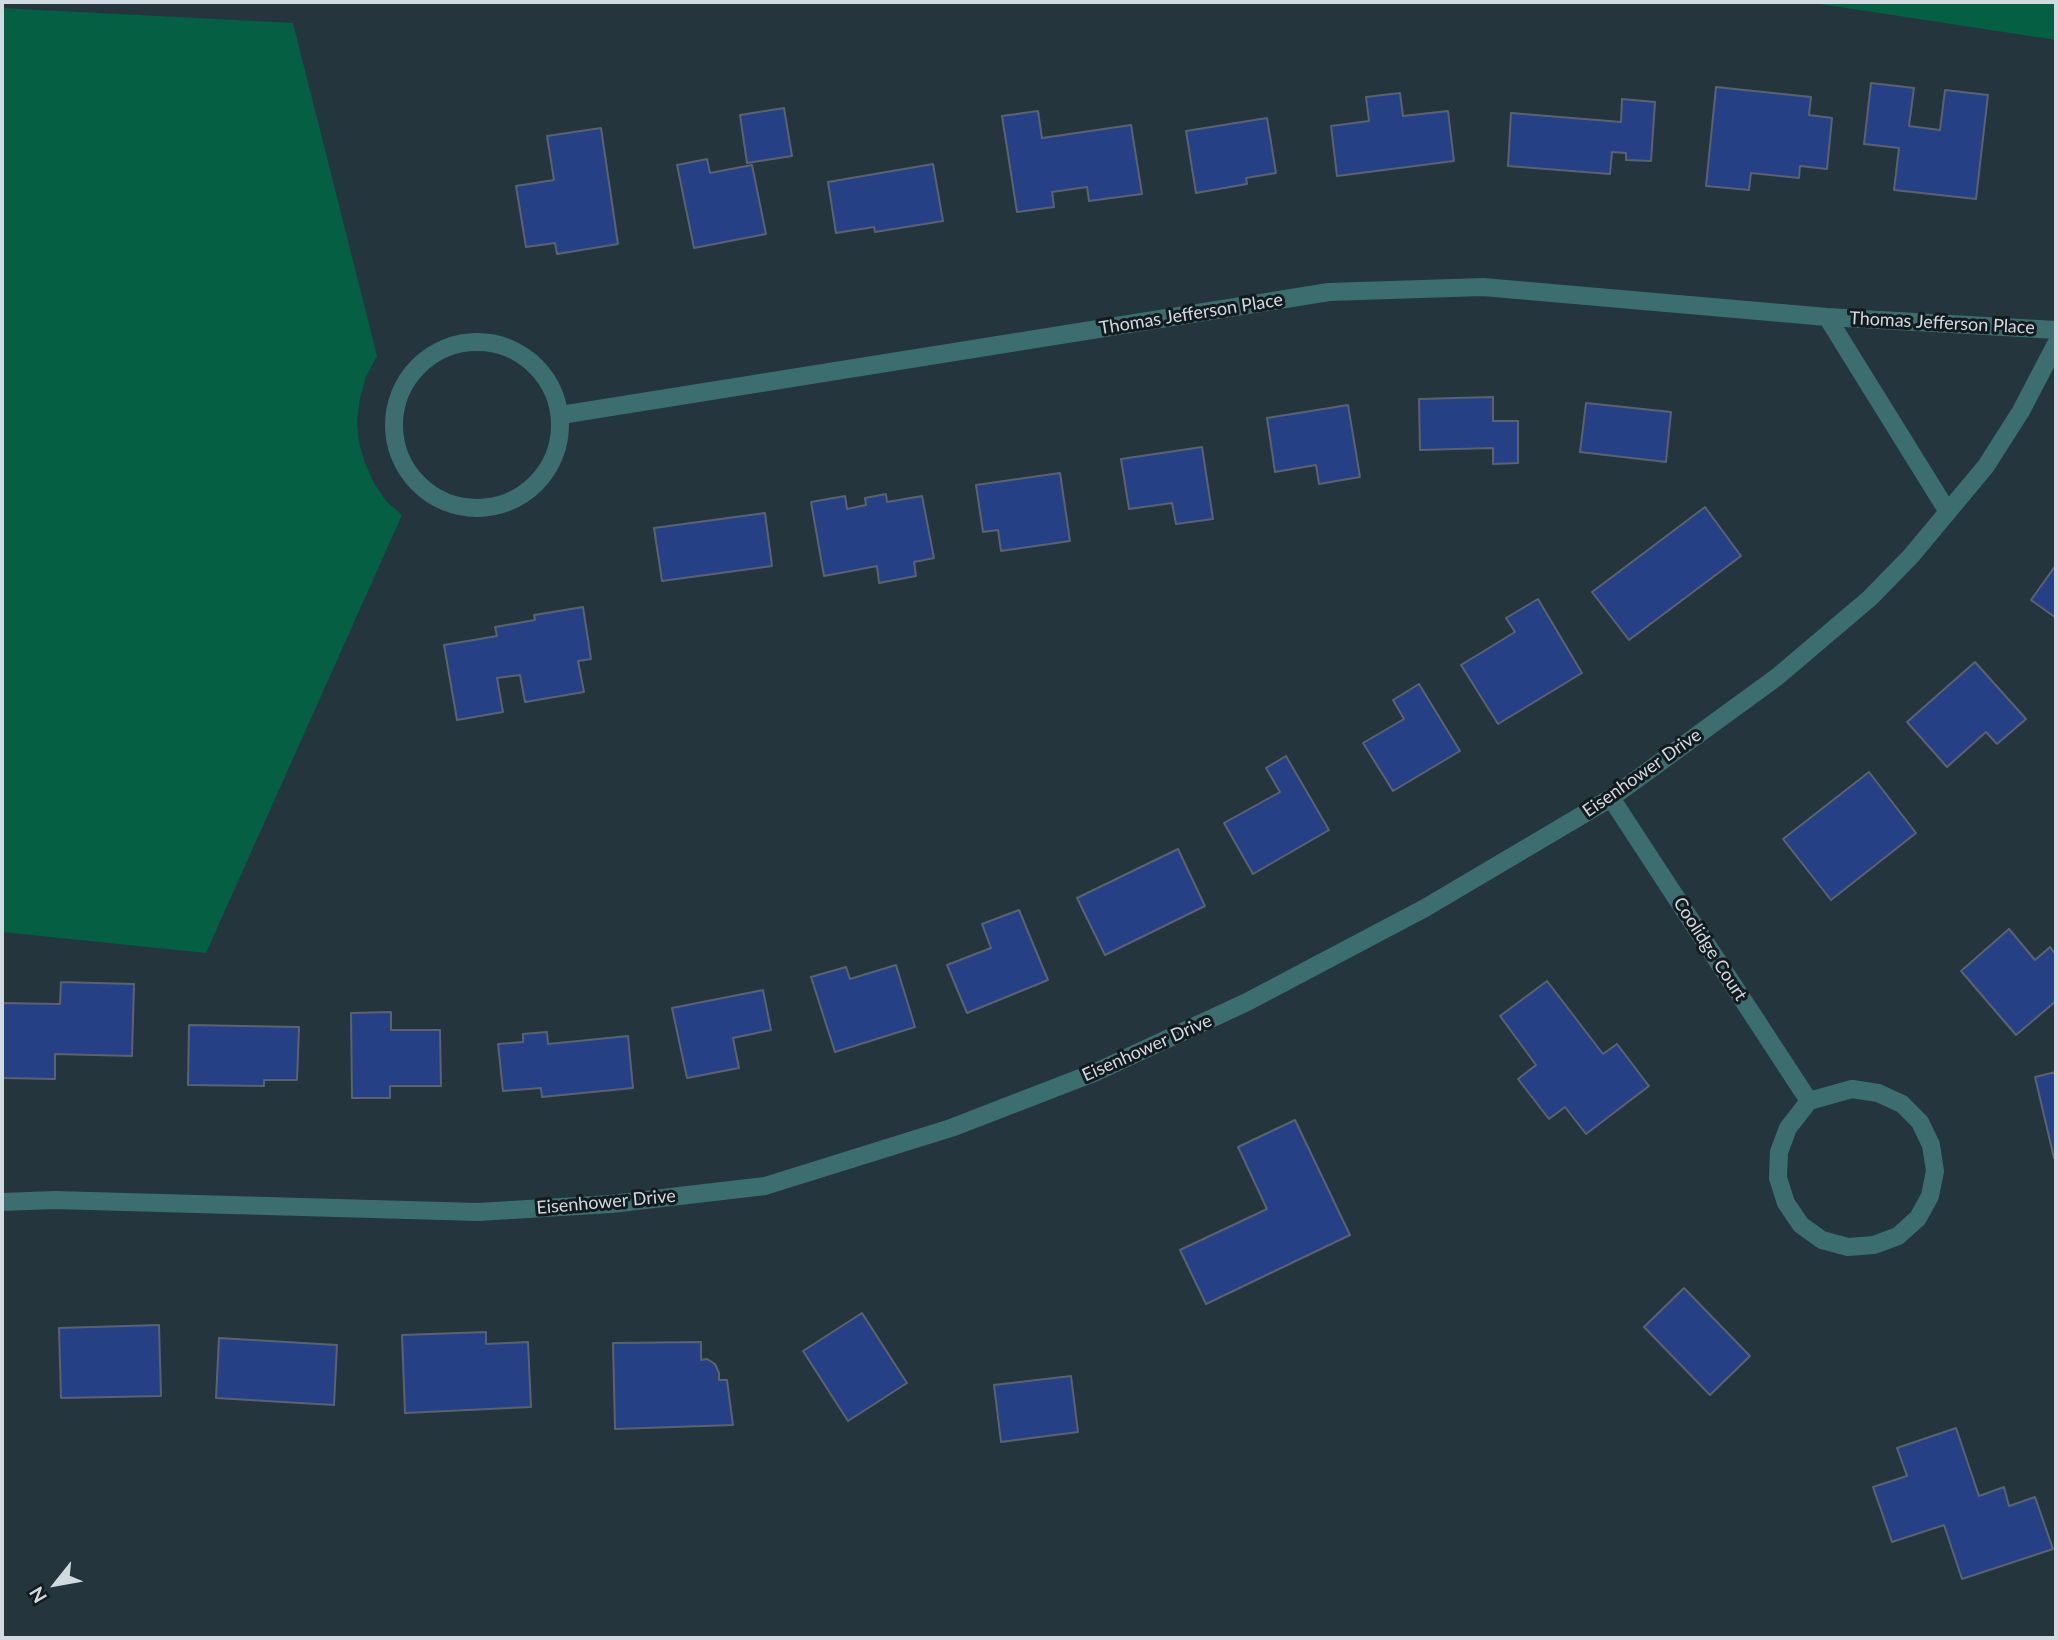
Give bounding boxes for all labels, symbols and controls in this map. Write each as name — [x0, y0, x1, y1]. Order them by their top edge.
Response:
street label: Thomas Jefferson Place — [1098, 289, 1284, 339]
street label: Thomas Jefferson Place — [1849, 307, 2035, 339]
street label: Eisenhower Drive — [1579, 724, 1705, 822]
street label: Coolidge Court — [1668, 893, 1752, 1005]
street label: Eisenhower Drive — [1079, 1010, 1215, 1086]
street label: Eisenhower Drive — [535, 1185, 677, 1219]
north arrow — [21, 1549, 91, 1619]
text: N — [24, 1583, 51, 1607]

